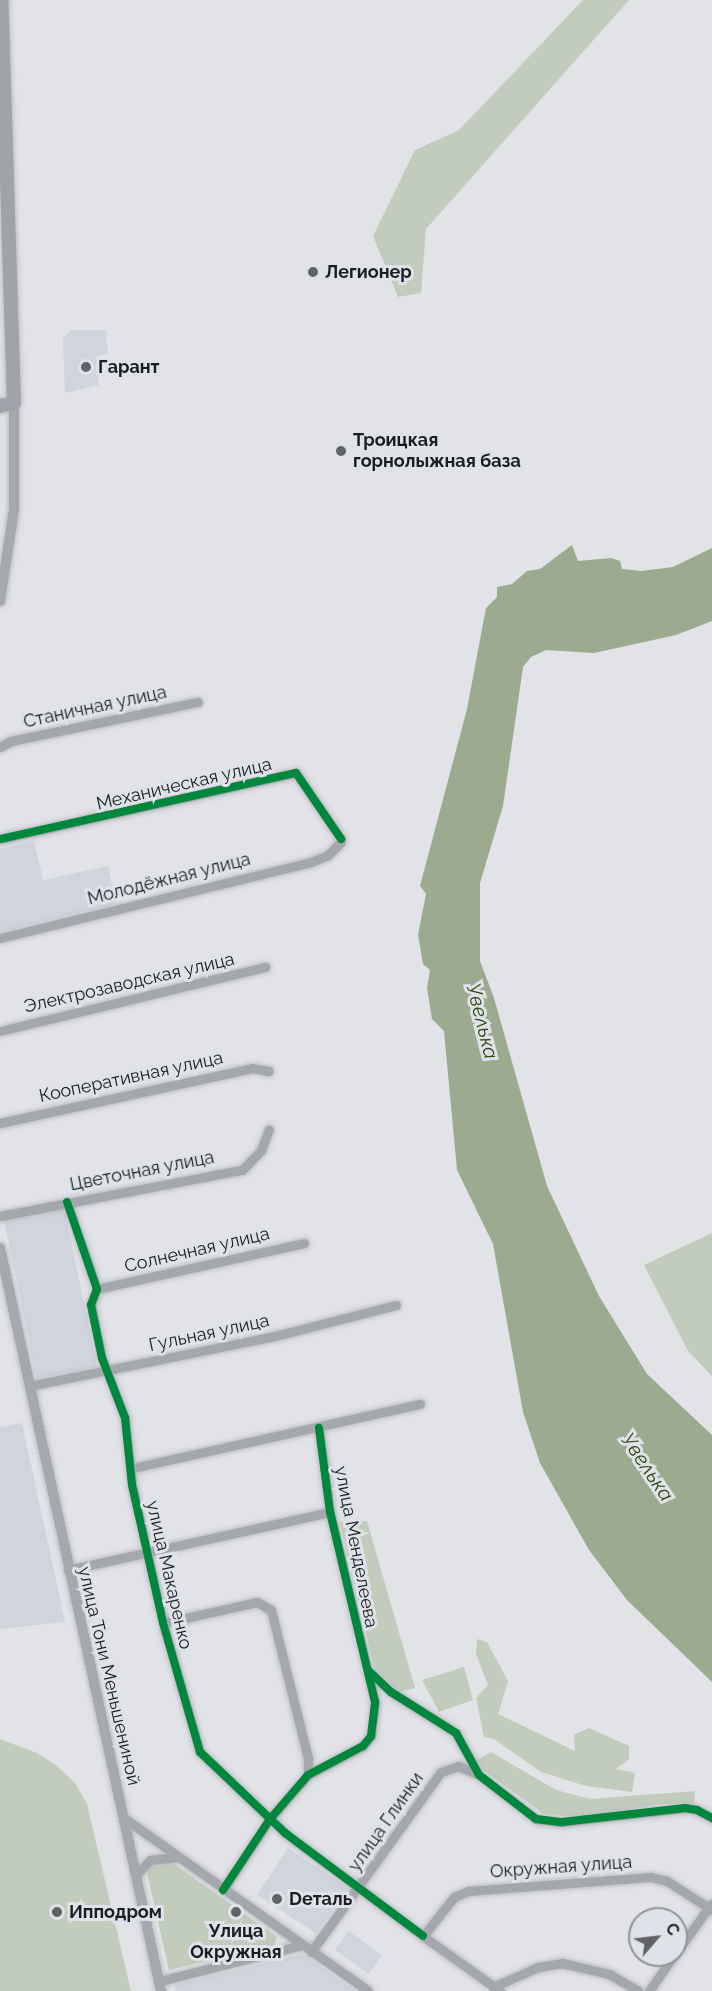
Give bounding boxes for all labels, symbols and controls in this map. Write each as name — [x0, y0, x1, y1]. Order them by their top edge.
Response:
place label: Легионер — [325, 261, 412, 283]
marker: Легионер — [306, 265, 320, 279]
place label: Гарант — [98, 356, 160, 378]
marker: Гарант — [79, 360, 93, 374]
place label: Троицкая горнолыжная база — [353, 430, 521, 472]
marker: Троицкая горнолыжная база — [334, 444, 348, 458]
street label: Станичная улица — [21, 681, 169, 733]
street label: Механическая улица — [94, 753, 274, 815]
street label: Молодёжная улица — [85, 848, 253, 910]
street label: Электрозаводская улица — [21, 948, 237, 1018]
water label: Увелька — [461, 981, 503, 1061]
street label: Кооперативная улица — [37, 1047, 225, 1107]
street label: Цветочная улица — [68, 1146, 216, 1196]
street label: Солнечная улица — [122, 1223, 272, 1277]
street label: Гульная улица — [146, 1310, 272, 1356]
water label: Увелька — [615, 1428, 679, 1506]
street label: улица Менделеева — [330, 1464, 382, 1630]
street label: улица Макаренко — [141, 1499, 197, 1651]
street label: улица Тони Меньшениной — [73, 1564, 145, 1788]
street label: улица Глинки — [344, 1768, 428, 1876]
street label: Окружная улица — [489, 1851, 633, 1883]
place label: Dеталь — [289, 1888, 352, 1910]
marker: Dеталь — [270, 1892, 284, 1906]
place label: Ипподром — [69, 1901, 162, 1923]
marker: Ипподром — [50, 1905, 64, 1919]
marker: Улица Окружная — [229, 1905, 243, 1919]
north arrow — [628, 1907, 688, 1967]
text: С — [662, 1920, 684, 1939]
place label: Улица Окружная — [190, 1921, 282, 1964]

